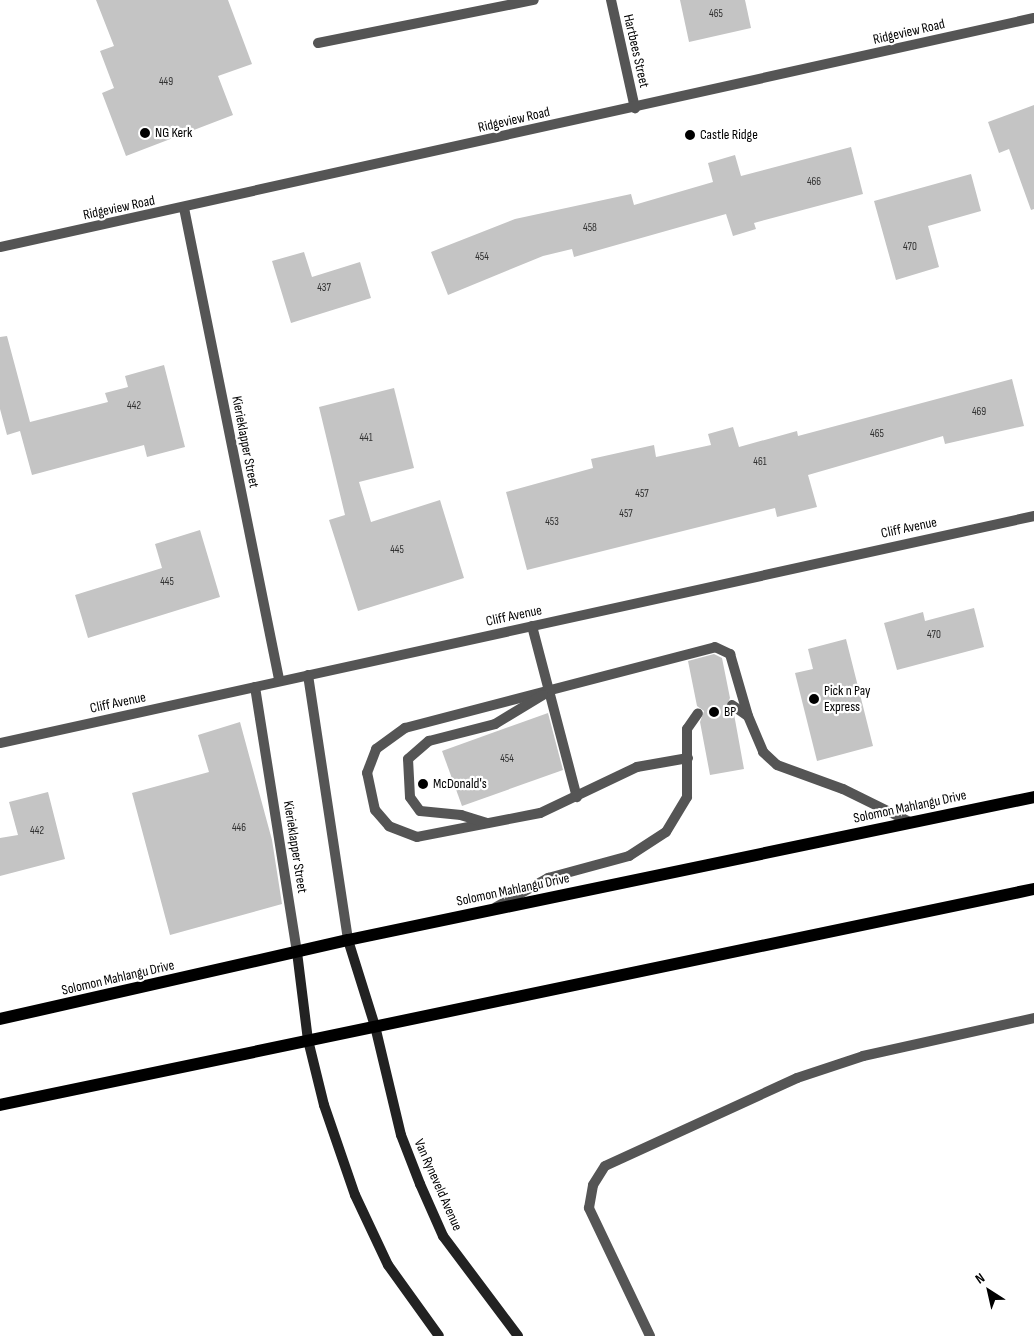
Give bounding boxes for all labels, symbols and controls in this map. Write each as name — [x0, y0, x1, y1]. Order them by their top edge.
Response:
house number: 465 — [709, 7, 723, 21]
street label: Hartbees Street — [619, 13, 653, 89]
street label: Ridgeview Road — [872, 16, 946, 48]
house number: 449 — [159, 75, 173, 89]
street label: Ridgeview Road — [477, 104, 551, 136]
place label: NG Kerk — [155, 125, 192, 141]
marker: NG Kerk — [139, 127, 151, 139]
place label: Castle Ridge — [700, 127, 758, 143]
marker: Castle Ridge — [684, 129, 696, 141]
house number: 466 — [807, 175, 821, 189]
street label: Ridgeview Road — [82, 192, 156, 224]
house number: 458 — [583, 221, 597, 235]
house number: 470 — [903, 240, 917, 254]
house number: 454 — [475, 250, 489, 264]
house number: 437 — [317, 281, 331, 295]
street label: Kierieklapper Street — [228, 395, 262, 489]
house number: 442 — [127, 399, 141, 413]
house number: 469 — [972, 405, 986, 419]
house number: 465 — [870, 427, 884, 441]
house number: 441 — [359, 431, 373, 445]
house number: 461 — [753, 455, 767, 469]
house number: 457 — [635, 487, 649, 501]
house number: 457 — [619, 507, 633, 521]
street label: Cliff Avenue — [879, 514, 939, 542]
house number: 453 — [545, 515, 559, 529]
house number: 445 — [390, 543, 404, 557]
house number: 445 — [160, 575, 174, 589]
street label: Cliff Avenue — [484, 602, 544, 630]
house number: 470 — [927, 628, 941, 642]
place label: Pick n Pay Express — [824, 683, 870, 716]
street label: Cliff Avenue — [88, 689, 148, 717]
marker: Pick n Pay Express — [808, 693, 820, 705]
place label: BP — [724, 704, 736, 720]
marker: BP — [708, 706, 720, 718]
house number: 454 — [500, 752, 514, 766]
place label: McDonald's — [433, 776, 487, 792]
marker: McDonald's — [417, 778, 429, 790]
street label: Solomon Mahlangu Drive — [852, 787, 968, 827]
street label: Kierieklapper Street — [279, 800, 311, 894]
house number: 446 — [232, 821, 246, 835]
house number: 442 — [30, 824, 44, 838]
street label: Solomon Mahlangu Drive — [455, 870, 571, 910]
street label: Solomon Mahlangu Drive — [60, 957, 176, 999]
street label: Van Ryneveld Avenue — [410, 1137, 466, 1233]
north arrow — [964, 1266, 1014, 1316]
text: N — [972, 1269, 988, 1287]

